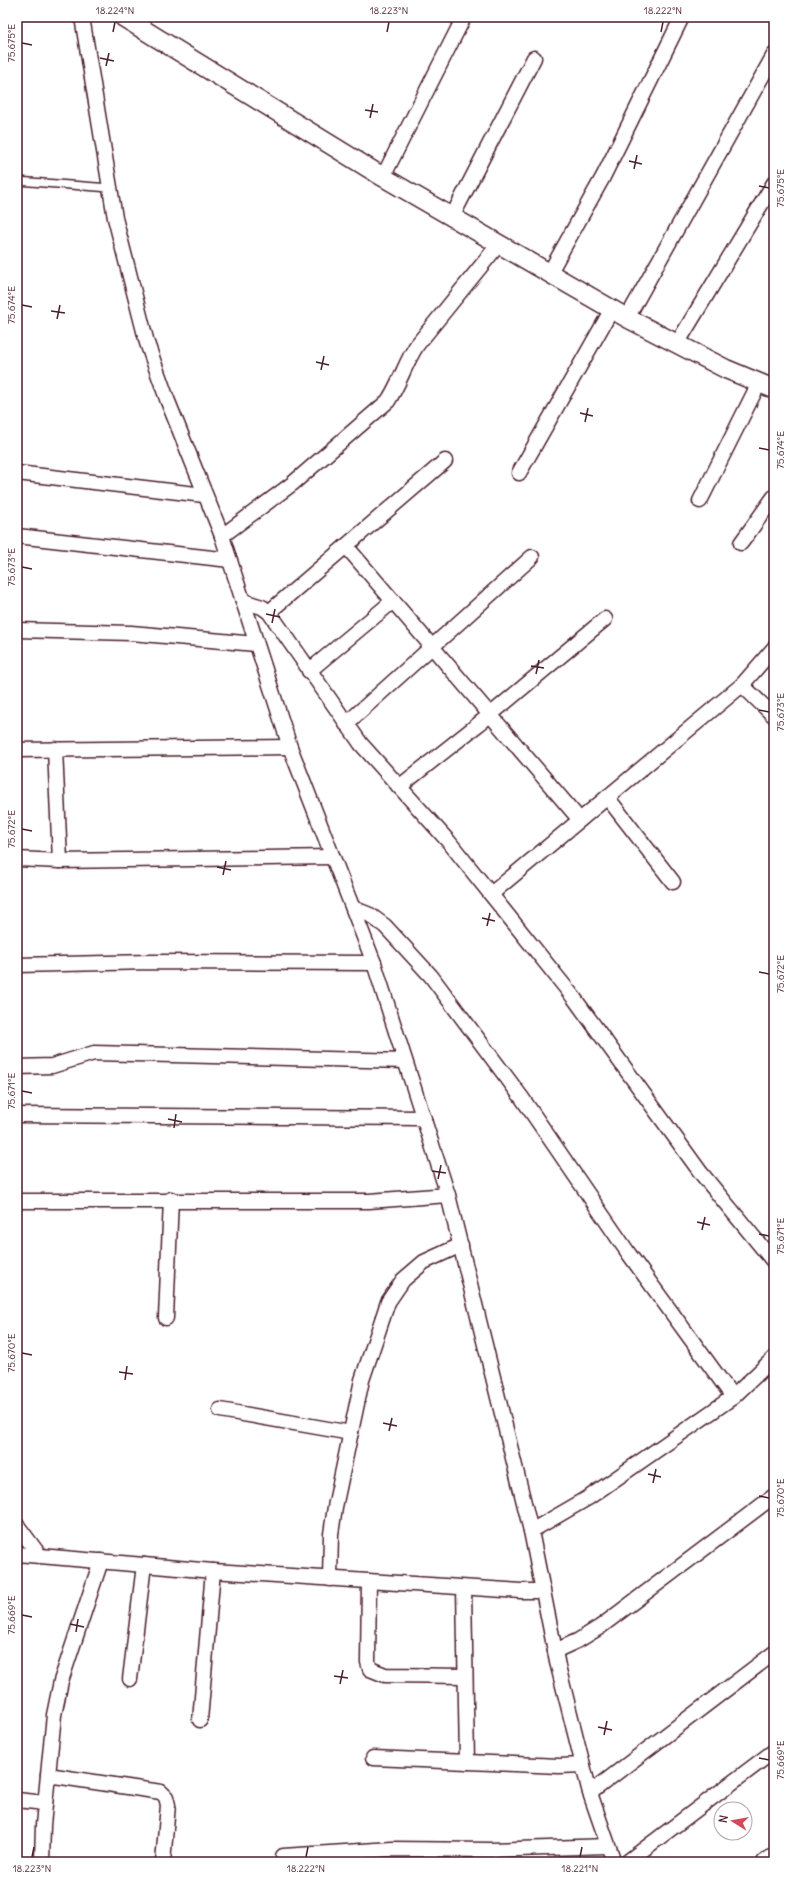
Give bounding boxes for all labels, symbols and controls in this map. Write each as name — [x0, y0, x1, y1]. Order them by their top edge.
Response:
text: 18.224°N — [96, 4, 134, 17]
text: 18.223°N — [370, 4, 408, 17]
text: 18.222°N — [644, 4, 682, 17]
text: 75.675°E — [5, 24, 18, 62]
text: 75.675°E — [774, 169, 787, 207]
text: 75.674°E — [5, 286, 18, 324]
text: 75.674°E — [774, 431, 787, 469]
text: 75.673°E — [5, 548, 18, 586]
text: 75.673°E — [774, 693, 787, 731]
text: 75.672°E — [5, 810, 18, 848]
text: 75.672°E — [774, 955, 787, 993]
text: 75.671°E — [5, 1073, 18, 1109]
text: 75.671°E — [774, 1218, 787, 1254]
text: 75.670°E — [5, 1333, 18, 1373]
text: 75.670°E — [774, 1478, 787, 1518]
text: 75.669°E — [5, 1595, 18, 1635]
text: 75.669°E — [774, 1740, 787, 1780]
north arrow — [713, 1801, 753, 1841]
text: N — [716, 1814, 731, 1824]
text: 18.223°N — [13, 1862, 51, 1875]
text: 18.222°N — [287, 1862, 325, 1875]
text: 18.221°N — [562, 1862, 598, 1875]

